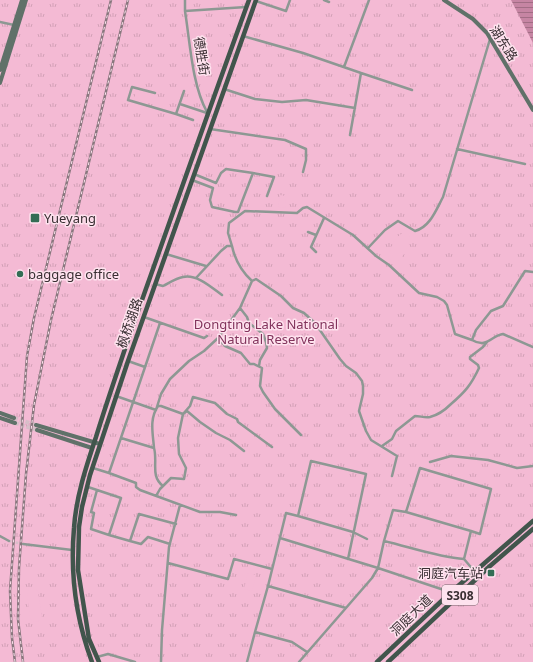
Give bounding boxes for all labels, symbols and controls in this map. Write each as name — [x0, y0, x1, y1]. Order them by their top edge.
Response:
street label: 湖东路 — [486, 22, 522, 64]
street label: 德胜街 — [190, 35, 214, 77]
place label: Yueyang — [44, 209, 96, 227]
marker: Yueyang — [29, 212, 41, 224]
place label: baggage office — [28, 265, 119, 283]
marker: baggage office — [15, 269, 25, 279]
street label: 枫桥湖路 — [112, 295, 146, 351]
park label: Dongting Lake National Natural Reserve — [194, 315, 338, 348]
place label: 洞庭汽车站 — [418, 564, 483, 582]
marker: 洞庭汽车站 — [486, 568, 496, 578]
road number: S308 — [442, 585, 478, 605]
street label: 洞庭大道 — [386, 590, 436, 640]

